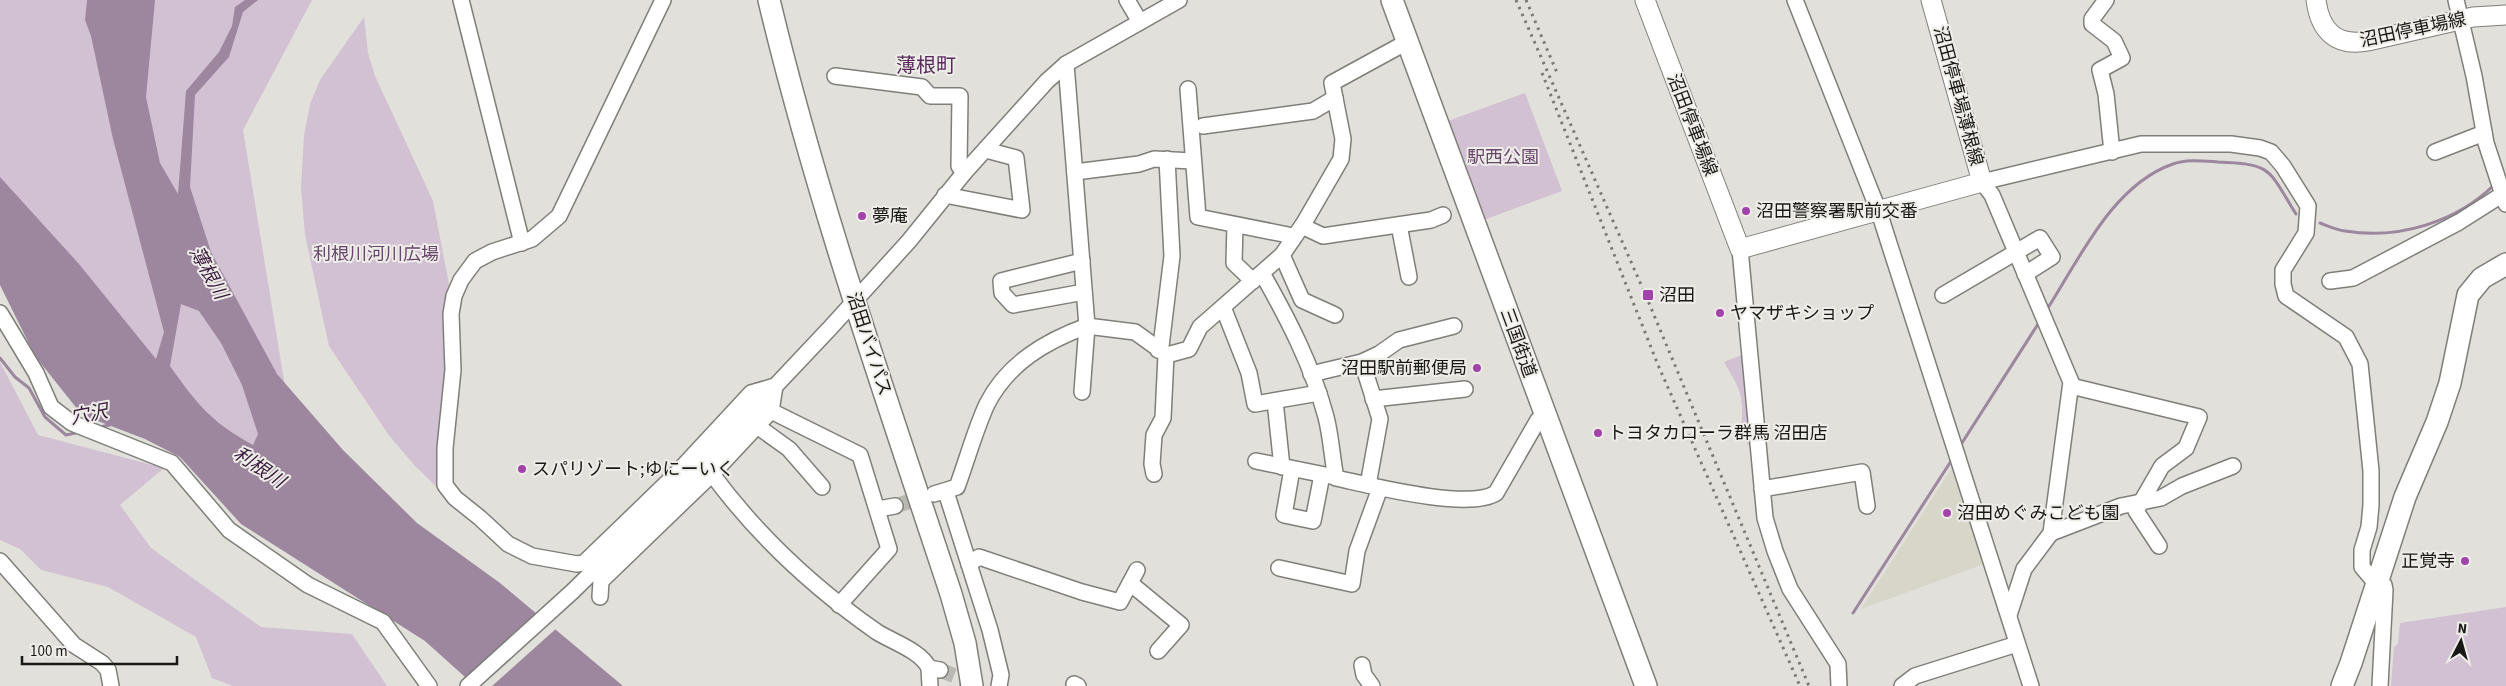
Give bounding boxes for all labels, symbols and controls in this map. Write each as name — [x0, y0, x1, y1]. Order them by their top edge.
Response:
street label: 沼田停車場線 — [2358, 7, 2468, 53]
street label: 沼田停車場薄根線 — [1927, 23, 1989, 169]
district label: 薄根町 — [896, 52, 956, 80]
street label: 沼田停車場線 — [1661, 70, 1723, 180]
park label: 駅西公園 — [1467, 145, 1539, 170]
place label: 沼田警察署駅前交番 — [1756, 199, 1918, 224]
place label: 夢庵 — [872, 204, 908, 229]
marker: 沼田警察署駅前交番 — [1740, 205, 1752, 217]
marker: 夢庵 — [856, 210, 868, 222]
water label: 薄根川 — [182, 242, 235, 306]
park label: 利根川河川広場 — [313, 242, 439, 267]
place label: 沼田 — [1659, 283, 1695, 308]
marker: 沼田 — [1641, 288, 1655, 302]
street label: 沼田バイパス — [840, 289, 898, 399]
place label: ヤマザキショップ — [1730, 301, 1874, 326]
street label: 三国街道 — [1494, 305, 1542, 381]
marker: ヤマザキショップ — [1714, 307, 1726, 319]
place label: 沼田駅前郵便局 — [1341, 356, 1467, 381]
marker: 沼田駅前郵便局 — [1471, 362, 1483, 374]
water label: 穴沢 — [68, 398, 113, 432]
place label: トヨタカローラ群馬 沼田店 — [1608, 421, 1828, 446]
marker: トヨタカローラ群馬 沼田店 — [1592, 427, 1604, 439]
water label: 利根川 — [228, 441, 292, 496]
place label: スパリゾート;ゆにーいく — [532, 457, 734, 482]
marker: スパリゾート;ゆにーいく — [516, 463, 528, 475]
place label: 沼田めぐみこども園 — [1957, 501, 2120, 526]
marker: 沼田めぐみこども園 — [1941, 507, 1953, 519]
place label: 正覚寺 — [2401, 549, 2455, 574]
marker: 正覚寺 — [2459, 555, 2471, 567]
north arrow — [2436, 616, 2486, 666]
text: N — [2457, 619, 2468, 639]
scale bar — [22, 634, 178, 666]
text: 100 m — [30, 641, 68, 662]

